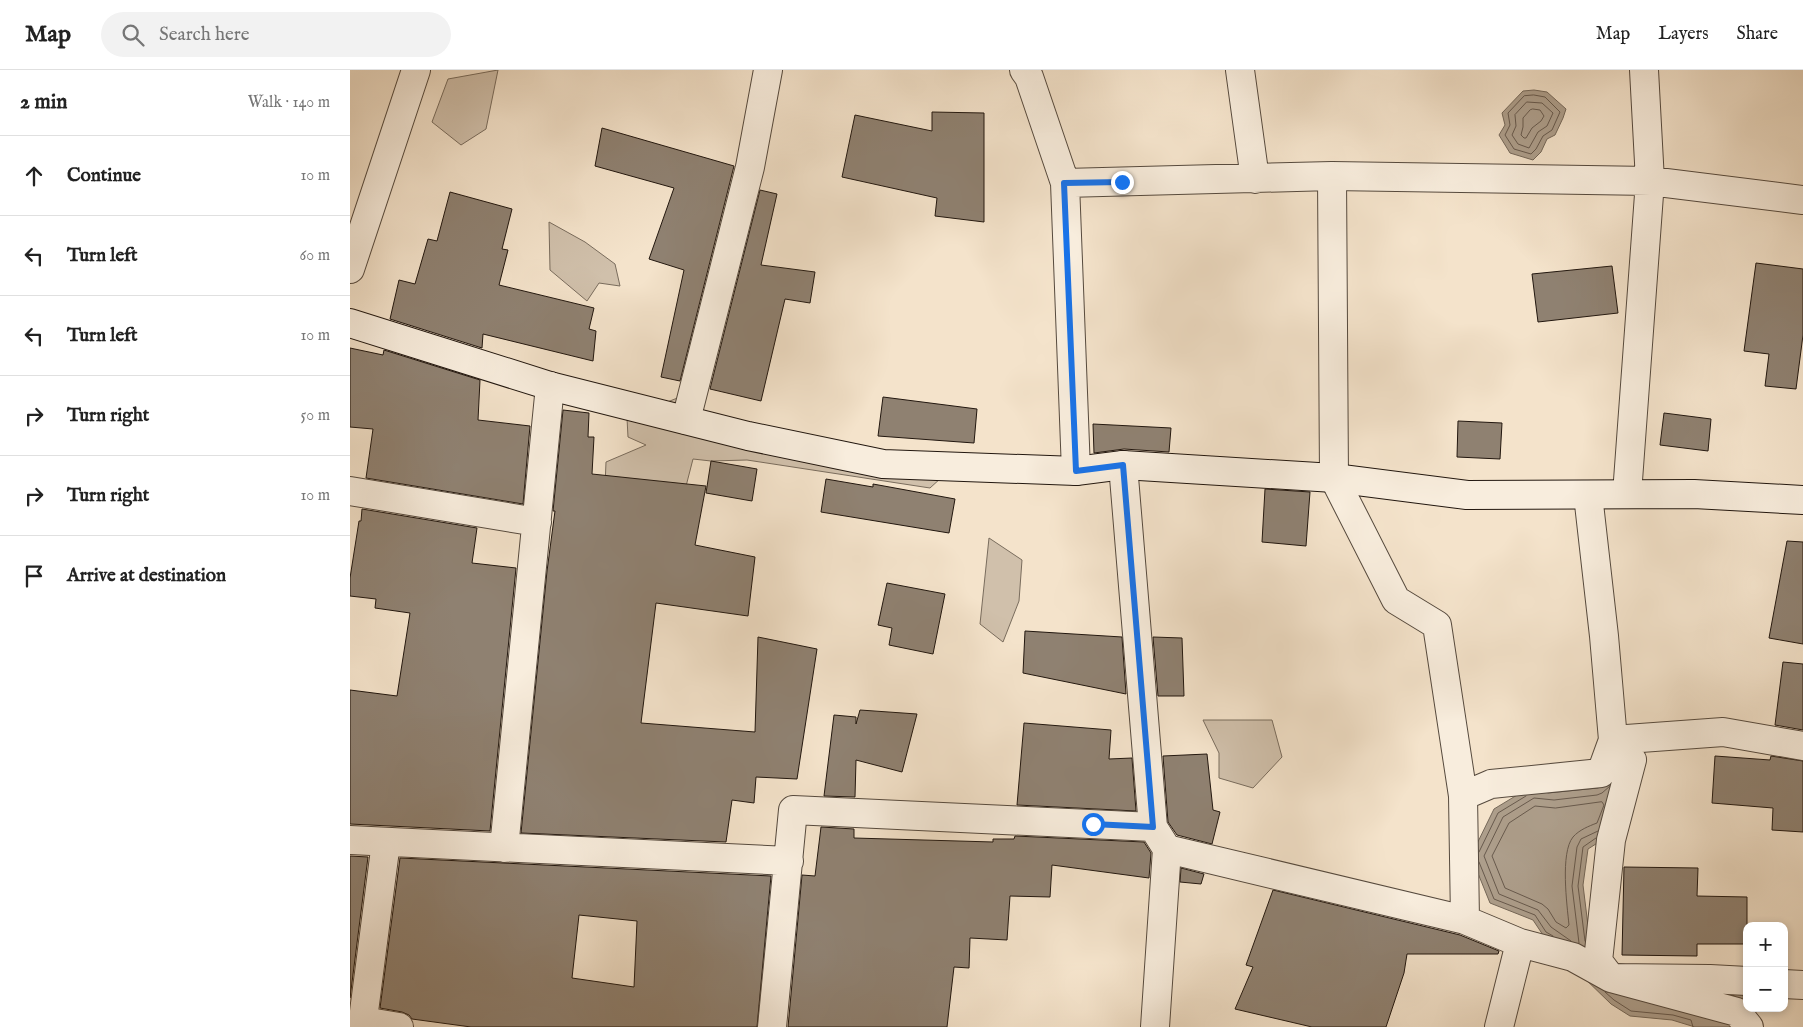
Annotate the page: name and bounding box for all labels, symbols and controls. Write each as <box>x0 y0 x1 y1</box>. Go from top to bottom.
search box <box>101 12 451 57</box>
text: Map <box>25 19 71 50</box>
icon: search <box>119 21 147 49</box>
text: Search here <box>159 23 250 47</box>
text: Map <box>1596 23 1630 46</box>
text: Layers <box>1658 23 1709 46</box>
text: Share <box>1737 23 1778 46</box>
text: 2 min <box>20 89 67 116</box>
text: Walk · 140 m <box>248 93 330 113</box>
icon: ahead <box>20 162 48 190</box>
text: Continue <box>67 164 141 188</box>
text: 10 m <box>300 166 330 186</box>
route end <box>1111 171 1134 194</box>
icon: left <box>20 242 48 270</box>
text: Turn left <box>67 244 138 268</box>
text: 60 m <box>300 246 330 266</box>
icon: left <box>20 322 48 350</box>
text: Turn left <box>67 324 138 348</box>
text: 10 m <box>300 326 330 346</box>
icon: right <box>20 402 48 430</box>
text: Turn right <box>67 404 149 428</box>
text: 50 m <box>301 406 330 426</box>
icon: right <box>20 482 48 510</box>
text: Turn right <box>67 484 149 508</box>
text: 10 m <box>300 486 330 506</box>
icon: arrive <box>20 562 48 590</box>
text: Arrive at destination <box>67 564 226 588</box>
route start <box>1082 813 1105 836</box>
map controls <box>1743 922 1788 1012</box>
button: + <box>1743 922 1788 967</box>
button: − <box>1743 967 1788 1012</box>

